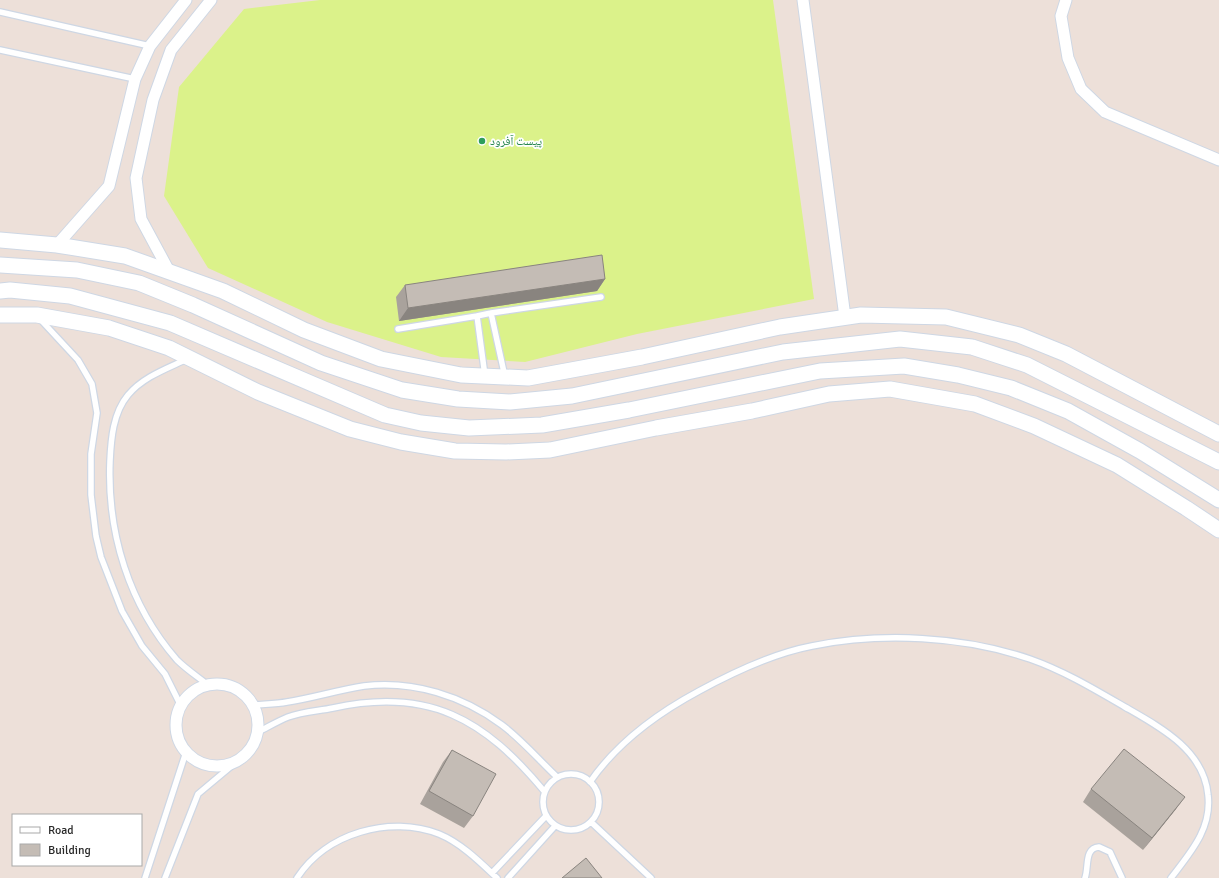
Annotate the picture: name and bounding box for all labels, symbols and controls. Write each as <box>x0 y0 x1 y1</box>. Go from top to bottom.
place label: پیست آفرود <box>490 134 543 149</box>
marker: پیست آفرود <box>477 136 487 146</box>
legend <box>12 814 142 866</box>
text: Road <box>48 823 74 838</box>
text: Building <box>48 843 91 858</box>

